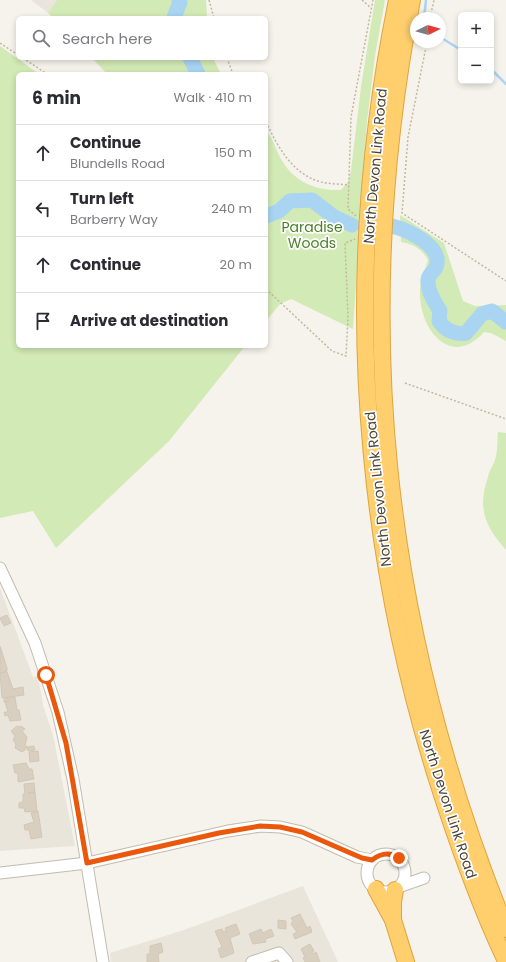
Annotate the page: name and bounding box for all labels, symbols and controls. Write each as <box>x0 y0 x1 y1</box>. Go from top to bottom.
north arrow <box>410 12 446 48</box>
map controls <box>458 12 494 84</box>
button: + <box>458 12 494 48</box>
search box <box>16 16 268 60</box>
icon: search <box>30 27 52 49</box>
text: Search here <box>62 28 152 49</box>
button: − <box>458 48 494 84</box>
text: 6 min <box>32 86 81 110</box>
text: Walk · 410 m <box>174 88 252 107</box>
street label: North Devon Link Road <box>358 88 392 244</box>
text: Continue <box>70 132 141 153</box>
icon: ahead <box>32 142 54 164</box>
text: 150 m <box>215 143 252 162</box>
text: Blundells Road <box>70 154 165 173</box>
text: Turn left <box>70 188 134 209</box>
icon: left <box>32 198 54 220</box>
text: 240 m <box>211 199 252 218</box>
text: Barberry Way <box>70 210 158 229</box>
park label: Paradise Woods <box>281 217 343 253</box>
icon: ahead <box>32 254 54 276</box>
text: Continue <box>70 254 141 275</box>
text: 20 m <box>219 255 252 274</box>
icon: arrive <box>32 310 54 332</box>
text: Arrive at destination <box>70 310 228 331</box>
street label: North Devon Link Road <box>360 411 396 567</box>
route start <box>37 666 55 684</box>
street label: North Devon Link Road <box>414 727 482 881</box>
route end <box>390 849 408 867</box>

